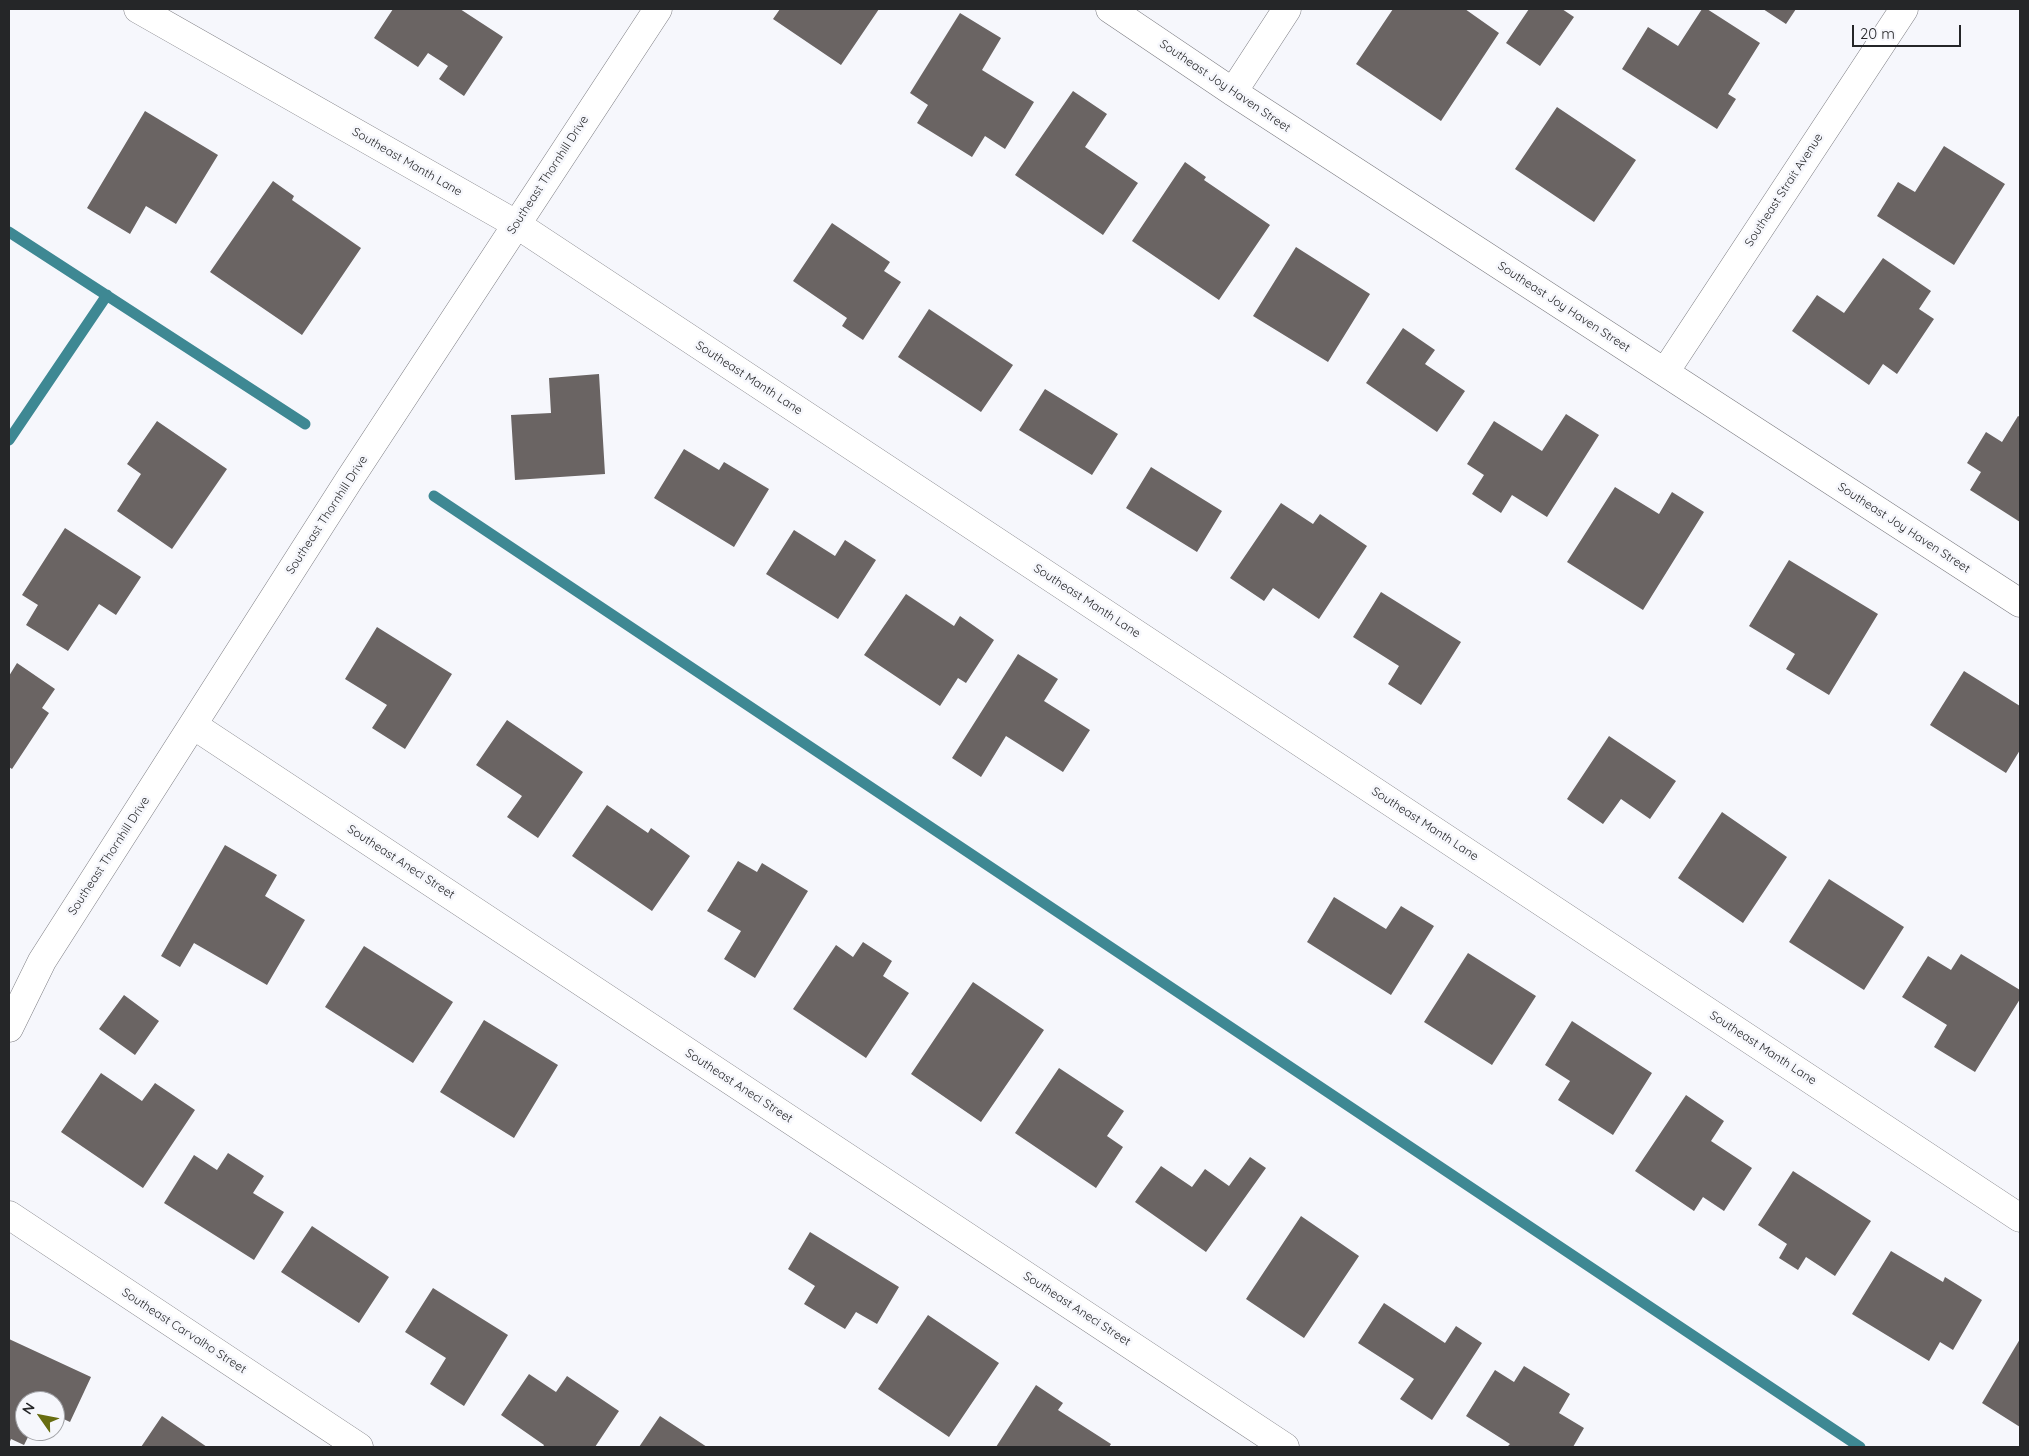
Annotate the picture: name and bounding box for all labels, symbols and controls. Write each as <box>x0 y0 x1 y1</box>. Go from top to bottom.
scale bar <box>1854 15 1963 47</box>
text: 20 m <box>1860 24 1895 43</box>
street label: Southeast Joy Haven Street <box>1157 37 1293 135</box>
street label: Southeast Thornhill Drive <box>504 113 592 237</box>
street label: Southeast Manth Lane <box>350 125 464 199</box>
street label: Southeast Strait Avenue <box>1742 131 1826 249</box>
street label: Southeast Joy Haven Street <box>1495 259 1633 355</box>
street label: Southeast Manth Lane <box>693 338 805 418</box>
street label: Southeast Thornhill Drive <box>283 453 371 577</box>
street label: Southeast Joy Haven Street <box>1835 480 1973 576</box>
street label: Southeast Manth Lane <box>1031 561 1143 641</box>
street label: Southeast Manth Lane <box>1369 784 1481 864</box>
street label: Southeast Thornhill Drive <box>65 794 153 918</box>
street label: Southeast Aneci Street <box>345 822 457 902</box>
street label: Southeast Manth Lane <box>1707 1008 1819 1088</box>
street label: Southeast Aneci Street <box>683 1046 795 1126</box>
street label: Southeast Aneci Street <box>1021 1269 1133 1349</box>
street label: Southeast Carvalho Street <box>119 1285 249 1377</box>
north arrow <box>15 1391 65 1441</box>
text: N <box>18 1399 39 1418</box>

